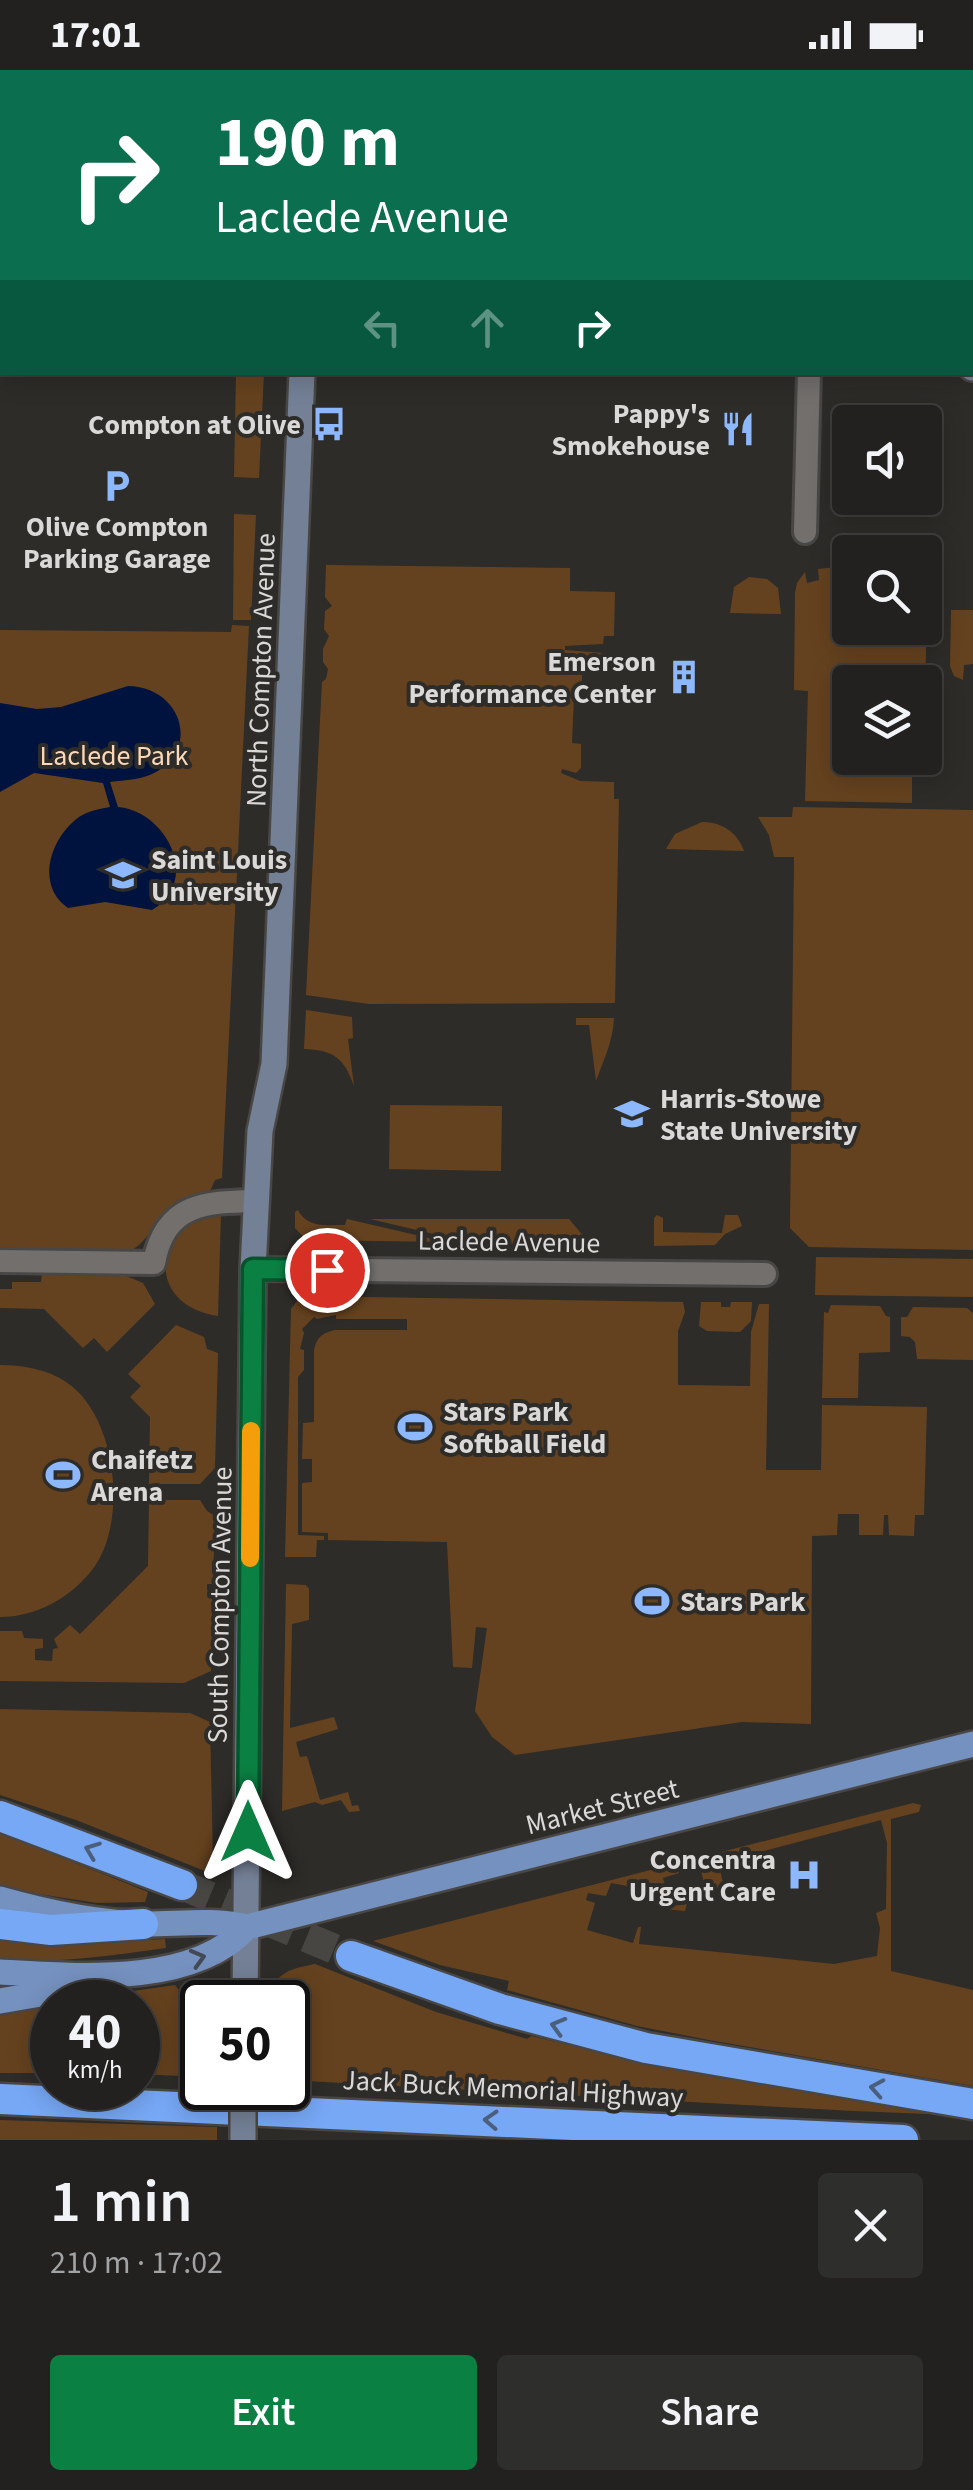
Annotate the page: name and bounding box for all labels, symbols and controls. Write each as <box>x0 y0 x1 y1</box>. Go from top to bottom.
text: 17:01 <box>50 8 142 62</box>
text: 190 m <box>215 93 400 193</box>
icon: right <box>50 110 180 240</box>
text: Laclede Avenue <box>215 186 509 250</box>
icon: left <box>355 300 410 355</box>
icon: ahead <box>460 300 515 355</box>
icon: right <box>565 300 620 355</box>
place label: Pappy's Smokehouse <box>551 394 710 466</box>
place label: Compton at Olive <box>88 405 301 445</box>
bus stop icon: Compton at Olive <box>310 405 348 443</box>
map controls <box>832 405 942 775</box>
button: sound <box>832 405 942 515</box>
restaurant icon: Pappy's Smokehouse <box>719 410 757 448</box>
parking icon: Olive Compton Parking Garage <box>98 467 136 505</box>
place label: Olive Compton Parking Garage <box>23 507 211 579</box>
street label: North Compton Avenue <box>236 532 286 808</box>
button: search <box>832 535 942 645</box>
place label: Emerson Performance Center <box>408 642 657 714</box>
building icon: Emerson Performance Center <box>665 658 703 696</box>
button: layers <box>832 665 942 775</box>
park label: Laclede Park <box>40 736 189 776</box>
place label: Saint Louis University <box>151 840 287 912</box>
school or university icon: Saint Louis University <box>104 856 142 894</box>
place label: Harris-Stowe State University <box>660 1079 858 1151</box>
school or university icon: Harris-Stowe State University <box>613 1095 651 1133</box>
street label: Laclede Avenue <box>417 1220 601 1264</box>
pin <box>285 1228 370 1313</box>
icon: arrive <box>300 1243 355 1298</box>
place label: Stars Park Softball Field <box>443 1392 606 1464</box>
sports icon: Stars Park Softball Field <box>396 1408 434 1446</box>
place label: Chaifetz Arena <box>90 1440 193 1512</box>
sports icon: Chaifetz Arena <box>44 1456 82 1494</box>
street label: South Compton Avenue <box>198 1466 242 1744</box>
sports icon: Stars Park <box>633 1582 671 1620</box>
place label: Stars Park <box>680 1582 806 1622</box>
street label: Market Street <box>522 1769 683 1845</box>
position arrow <box>196 1780 300 1884</box>
place label: Concentra Urgent Care <box>629 1840 776 1912</box>
one-way arrow <box>84 1841 101 1861</box>
hospital icon: Concentra Urgent Care <box>785 1856 823 1894</box>
one-way arrow <box>189 1949 206 1970</box>
speed limit sign: 50 <box>180 1980 310 2110</box>
text: 40 <box>69 1997 121 2068</box>
one-way arrow <box>550 2017 567 2038</box>
text: km/h <box>67 2052 123 2088</box>
street label: Jack Buck Memorial Highway <box>341 2060 684 2118</box>
one-way arrow <box>868 2079 885 2100</box>
one-way arrow <box>482 2110 498 2131</box>
text: 1 min <box>50 2160 193 2245</box>
button: close <box>818 2173 923 2278</box>
text: 210 m · 17:02 <box>50 2240 223 2286</box>
button: Exit <box>50 2355 477 2470</box>
button: Share <box>497 2355 923 2470</box>

